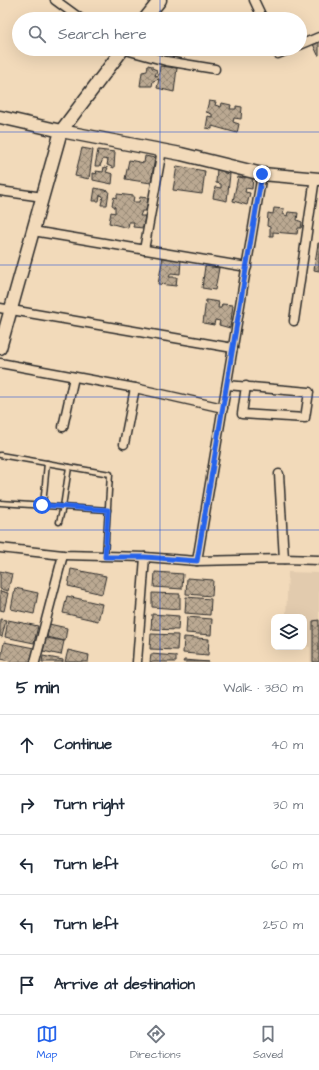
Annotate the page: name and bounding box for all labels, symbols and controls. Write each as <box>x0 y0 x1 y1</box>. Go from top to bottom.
search box <box>12 12 307 56</box>
icon: search <box>26 23 48 45</box>
text: Search here <box>58 24 147 45</box>
route end <box>253 165 271 183</box>
route start <box>33 496 51 514</box>
map controls <box>271 614 307 650</box>
button: layers <box>271 614 307 650</box>
text: 5 min <box>16 676 59 700</box>
text: Walk · 380 m <box>223 679 303 697</box>
icon: ahead <box>16 734 38 756</box>
text: Continue <box>54 734 112 755</box>
text: 40 m <box>271 736 303 754</box>
icon: right <box>16 794 38 816</box>
text: Turn right <box>54 794 125 815</box>
text: 30 m <box>273 796 303 814</box>
icon: left <box>16 854 38 876</box>
text: Turn left <box>54 854 118 875</box>
text: 60 m <box>271 856 303 874</box>
icon: left <box>16 914 38 936</box>
text: Turn left <box>54 914 118 935</box>
text: 250 m <box>263 916 303 934</box>
icon: arrive <box>16 974 38 996</box>
text: Arrive at destination <box>54 974 195 995</box>
tab: Map <box>36 1023 58 1062</box>
tab: Directions <box>130 1023 181 1062</box>
tab: Saved <box>253 1023 283 1062</box>

